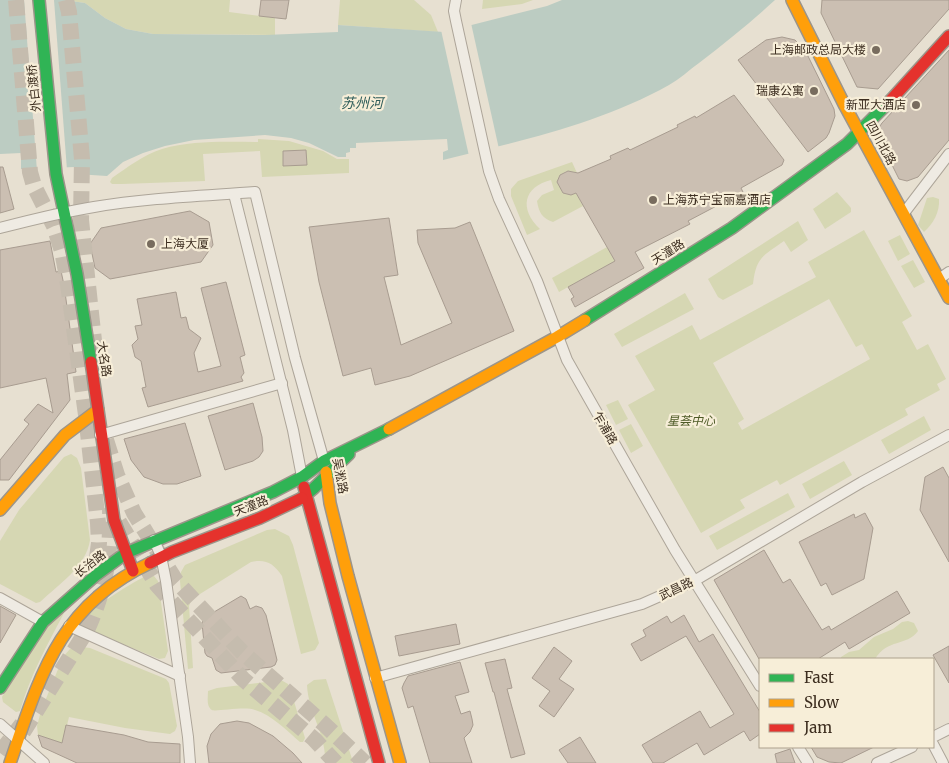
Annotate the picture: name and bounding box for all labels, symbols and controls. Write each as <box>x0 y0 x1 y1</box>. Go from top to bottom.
place label: 上海邮政总局大楼 <box>770 42 866 57</box>
marker: 上海邮政总局大楼 <box>870 44 882 56</box>
street label: 外白渡桥 <box>24 63 43 113</box>
place label: 瑞康公寓 <box>756 83 804 98</box>
marker: 瑞康公寓 <box>808 85 820 97</box>
water label: 苏州河 <box>341 94 386 112</box>
place label: 新亚大酒店 <box>846 97 906 112</box>
marker: 新亚大酒店 <box>910 99 922 111</box>
street label: 四川北路 <box>863 118 900 167</box>
place label: 上海苏宁宝丽嘉酒店 <box>663 192 771 207</box>
marker: 上海苏宁宝丽嘉酒店 <box>647 194 659 206</box>
place label: 上海大厦 <box>161 236 209 251</box>
street label: 天潼路 <box>648 236 687 267</box>
marker: 上海大厦 <box>145 238 157 250</box>
street label: 大名路 <box>94 340 115 378</box>
street label: 乍浦路 <box>590 408 621 447</box>
park label: 星荟中心 <box>667 413 716 428</box>
street label: 吴淞路 <box>330 457 351 495</box>
street label: 天潼路 <box>231 492 270 519</box>
street label: 长治路 <box>71 547 108 581</box>
street label: 武昌路 <box>656 574 695 603</box>
legend <box>759 658 934 748</box>
text: Fast <box>804 668 834 687</box>
text: Slow <box>804 693 839 712</box>
text: Jam <box>803 718 832 737</box>

